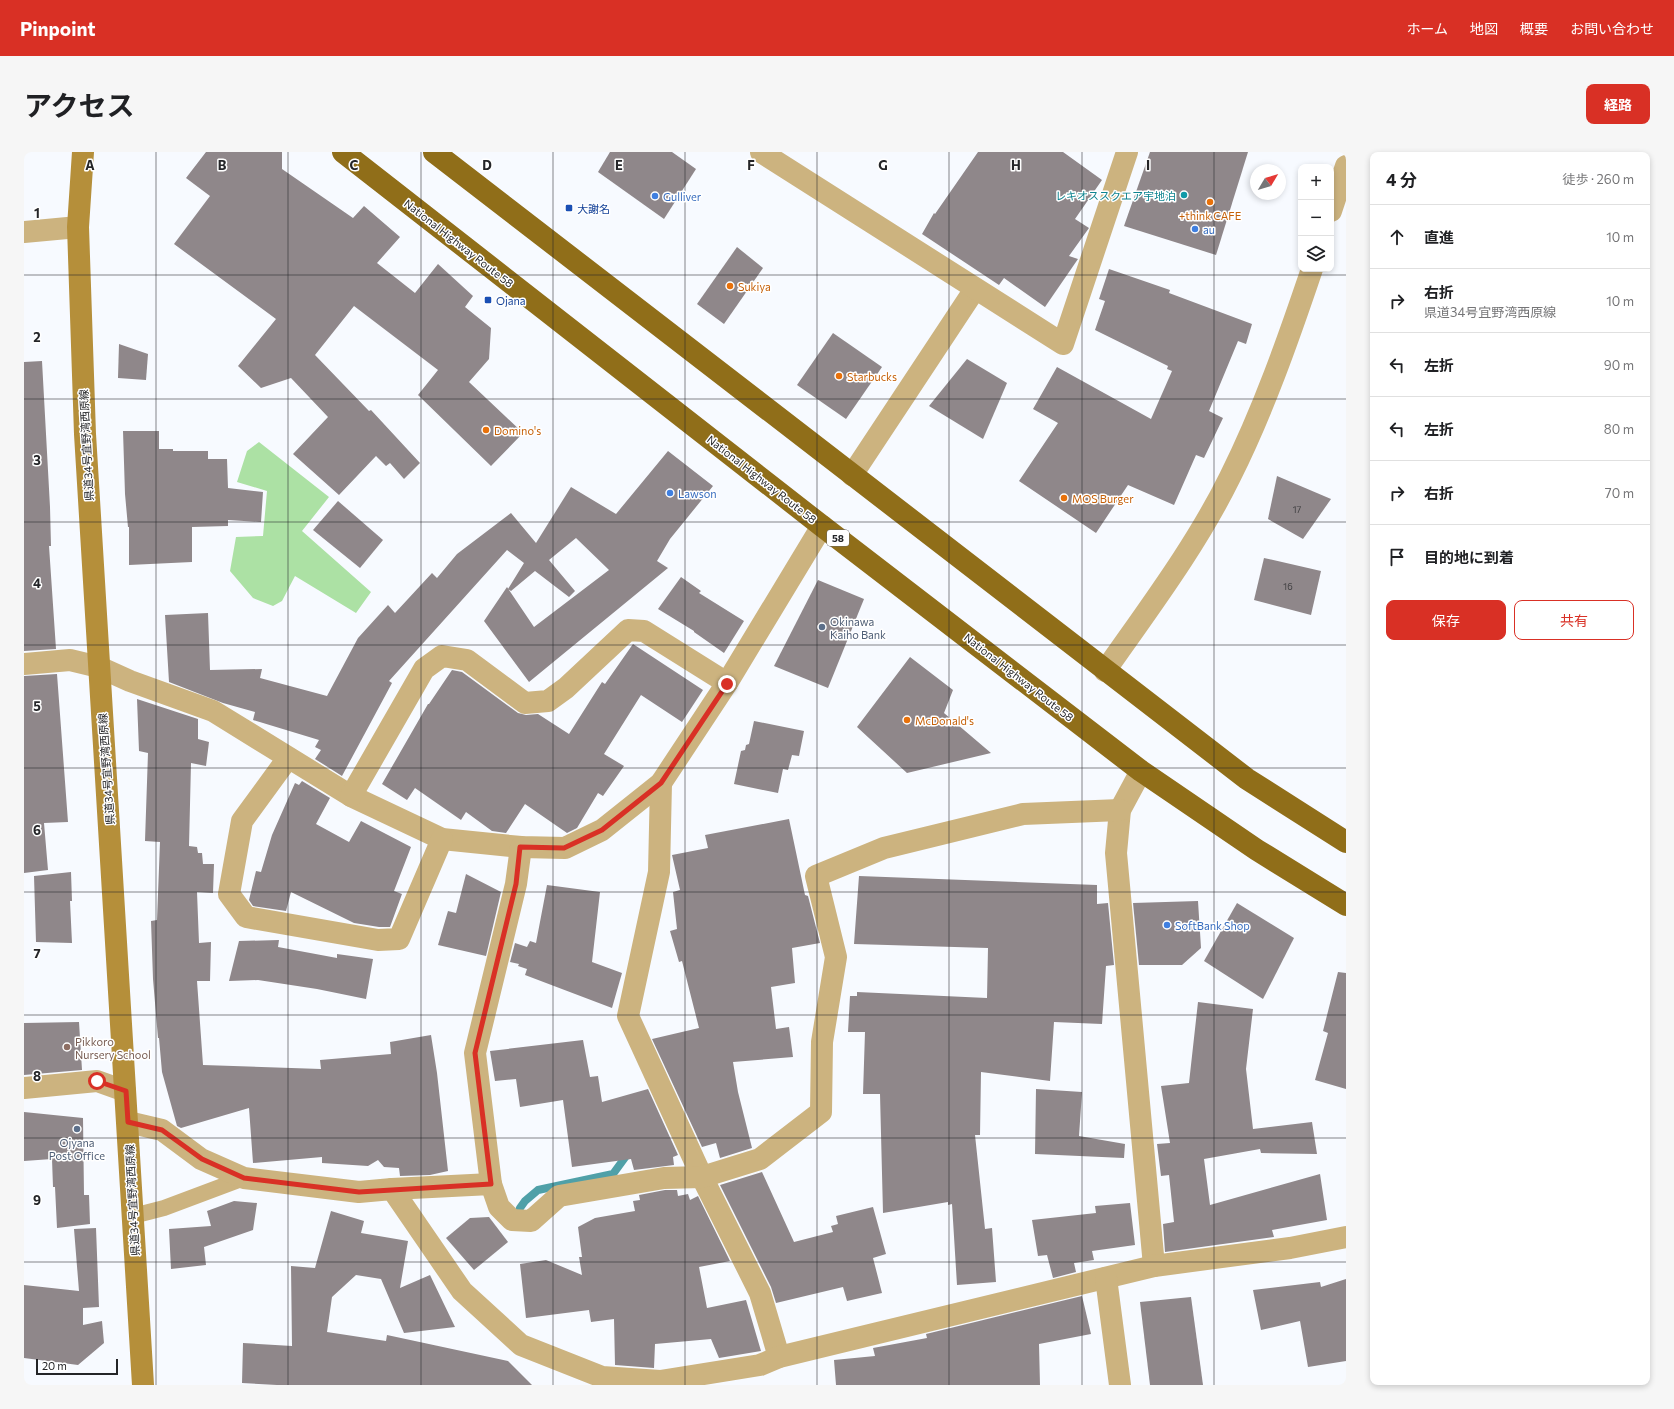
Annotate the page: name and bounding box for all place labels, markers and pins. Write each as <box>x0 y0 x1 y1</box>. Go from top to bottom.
place label: レキオススクエア宇地泊 <box>1055 189 1176 202</box>
place label: Gulliver <box>663 190 702 203</box>
marker: レキオススクエア宇地泊 <box>1179 190 1189 200</box>
marker: Gulliver <box>650 191 660 201</box>
marker: +think CAFE <box>1205 197 1215 207</box>
place label: 大謝名 <box>577 202 610 215</box>
marker: 大謝名 <box>564 203 574 213</box>
place label: +think CAFE <box>1179 209 1241 222</box>
place label: au <box>1203 223 1215 236</box>
marker: au <box>1190 224 1200 234</box>
place label: Sukiya <box>738 280 771 293</box>
marker: Sukiya <box>725 281 735 291</box>
place label: Ojana <box>496 294 526 307</box>
marker: Ojana <box>483 295 493 305</box>
place label: Starbucks <box>847 370 897 383</box>
marker: Starbucks <box>834 371 844 381</box>
place label: Domino's <box>494 424 541 437</box>
marker: Domino's <box>481 425 491 435</box>
place label: Lawson <box>678 487 717 500</box>
marker: Lawson <box>665 488 675 498</box>
place label: MOS Burger <box>1072 492 1134 505</box>
marker: MOS Burger <box>1059 493 1069 503</box>
place label: Okinawa Kaiho Bank <box>830 615 886 641</box>
marker: Okinawa Kaiho Bank <box>817 622 827 632</box>
place label: McDonald's <box>915 714 974 727</box>
marker: McDonald's <box>902 715 912 725</box>
place label: SoftBank Shop <box>1175 919 1250 932</box>
marker: SoftBank Shop <box>1162 920 1172 930</box>
place label: Pikkoro Nursery School <box>75 1035 151 1061</box>
marker: Pikkoro Nursery School <box>62 1042 72 1052</box>
marker: Ojyana Post Office <box>72 1124 82 1134</box>
place label: Ojyana Post Office <box>49 1136 105 1162</box>

